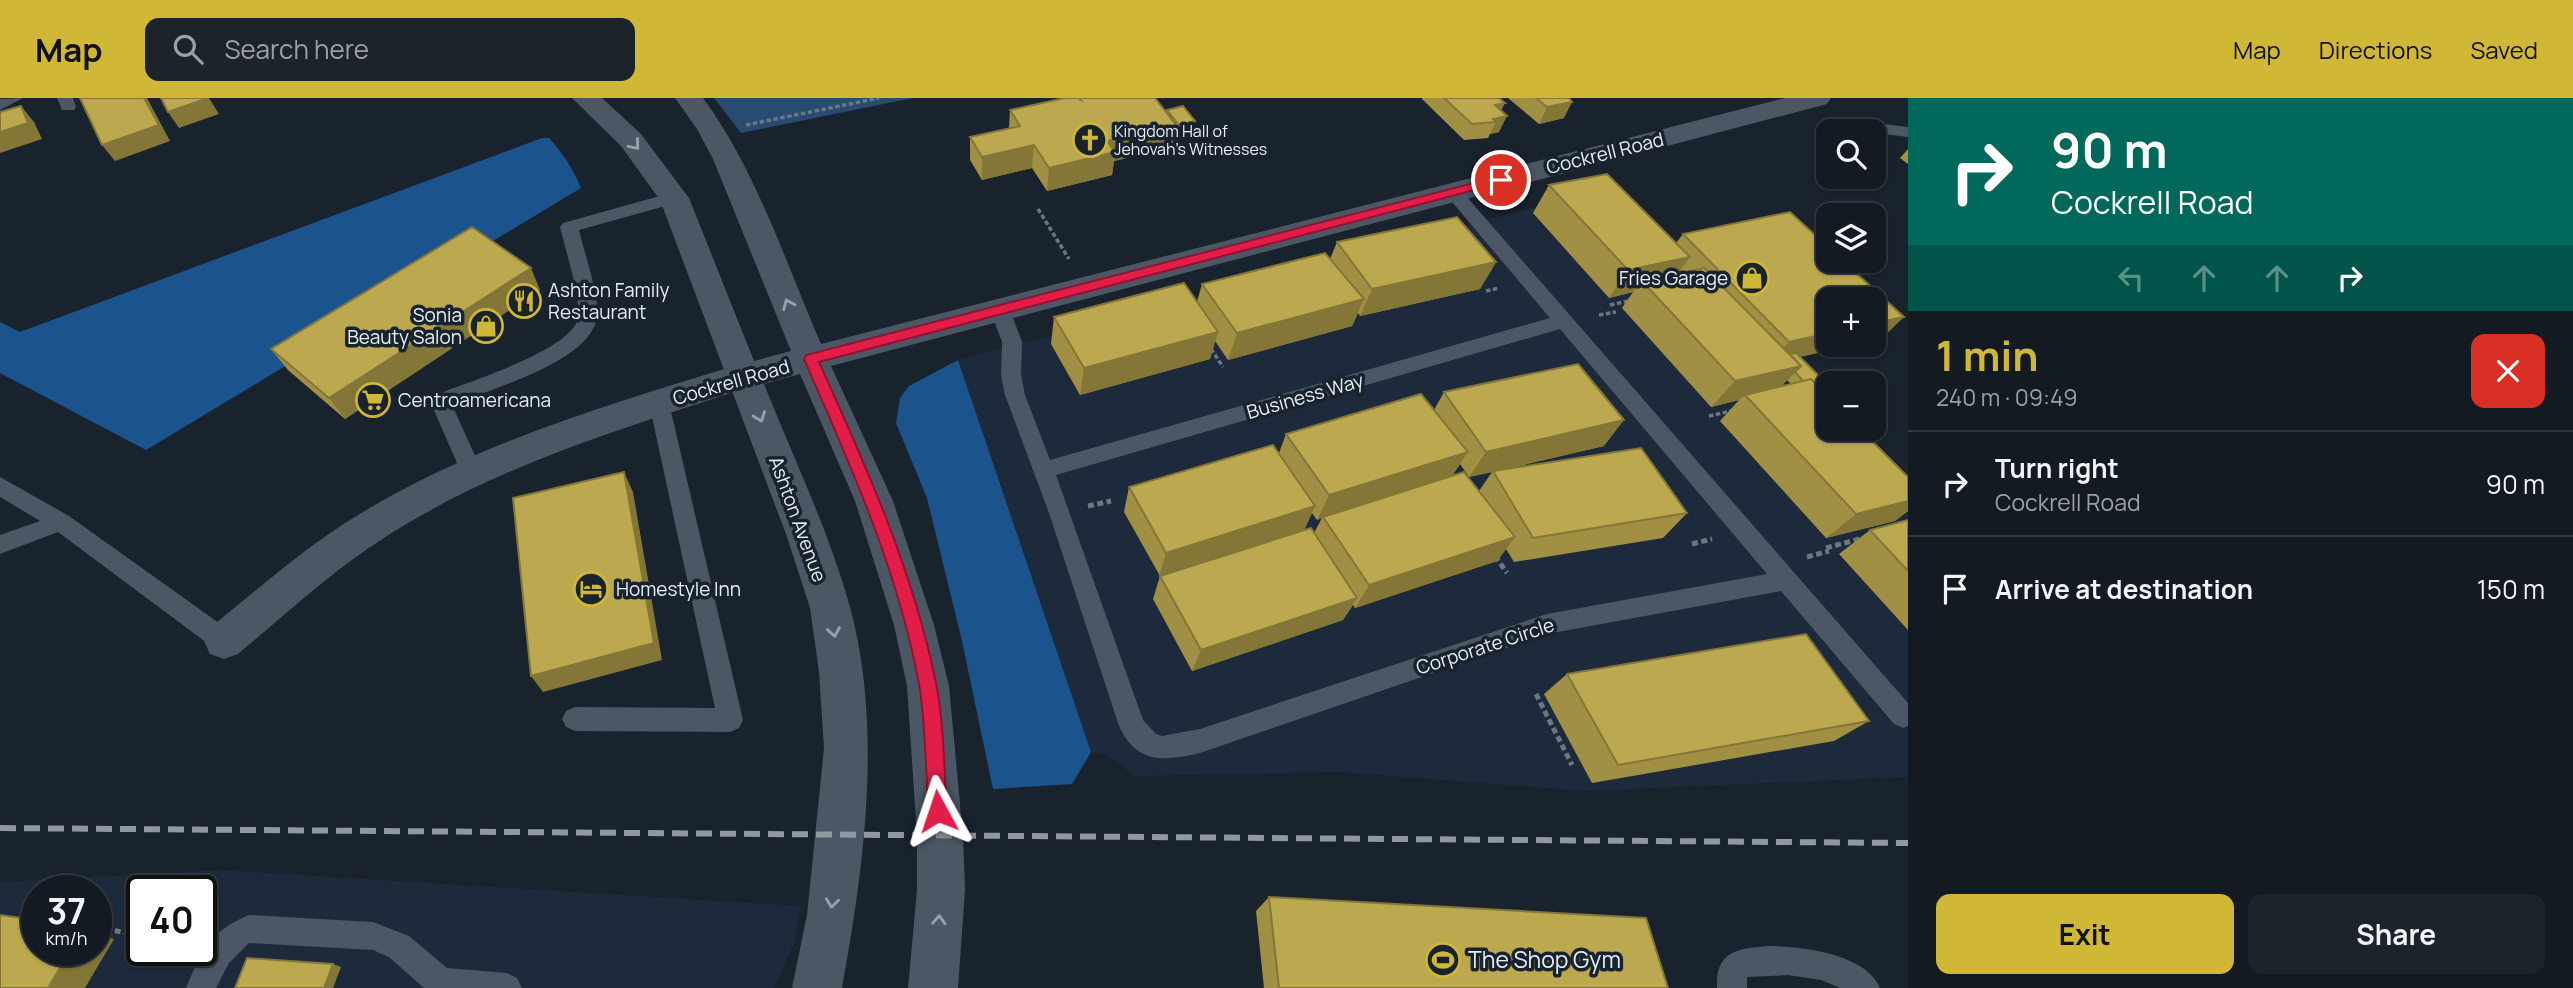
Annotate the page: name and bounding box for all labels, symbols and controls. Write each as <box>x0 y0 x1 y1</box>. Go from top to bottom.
search box <box>145 18 635 81</box>
text: Map <box>35 27 103 72</box>
icon: search <box>169 30 207 68</box>
text: Search here <box>225 31 369 67</box>
text: Map <box>2233 33 2281 66</box>
text: Directions <box>2319 33 2432 66</box>
text: Saved <box>2470 33 2538 66</box>
text: 90 m <box>2051 116 2168 183</box>
map controls <box>1816 119 1886 441</box>
button: search <box>1816 119 1886 189</box>
place label: Kingdom Hall of Jehovah's Witnesses <box>1114 120 1267 160</box>
church icon: Kingdom Hall of Jehovah's Witnesses <box>1071 121 1109 159</box>
street label: Cockrell Road <box>1544 126 1666 180</box>
icon: right <box>1936 126 2027 217</box>
one-way arrow <box>627 137 639 150</box>
pin <box>1471 150 1531 210</box>
icon: arrive <box>1482 161 1520 199</box>
text: Cockrell Road <box>2051 180 2254 224</box>
button: layers <box>1816 203 1886 273</box>
shop icon: Fries Garage <box>1733 259 1771 297</box>
icon: left <box>2112 259 2150 297</box>
icon: ahead <box>2185 259 2223 297</box>
icon: ahead <box>2258 259 2296 297</box>
icon: right <box>2331 259 2369 297</box>
place label: Fries Garage <box>1619 265 1728 291</box>
place label: Ashton Family Restaurant <box>548 277 670 325</box>
restaurant icon: Ashton Family Restaurant <box>505 282 543 320</box>
button: + <box>1816 287 1886 357</box>
one-way arrow <box>782 299 796 311</box>
place label: Sonia Beauty Salon <box>347 302 462 350</box>
shop icon: Sonia Beauty Salon <box>467 307 505 345</box>
text: 1 min <box>1936 326 2039 384</box>
button: close <box>2471 334 2545 408</box>
street label: Cockrell Road <box>670 353 792 411</box>
street label: Business Way <box>1244 367 1366 425</box>
button: − <box>1816 371 1886 441</box>
supermarket icon: Centroamericana <box>354 381 392 419</box>
text: 240 m · 09:49 <box>1936 381 2078 413</box>
place label: Centroamericana <box>398 387 551 413</box>
one-way arrow <box>752 410 766 422</box>
text: Turn right <box>1995 450 2119 486</box>
street label: Ashton Avenue <box>763 453 833 585</box>
icon: right <box>1936 465 1974 503</box>
text: 90 m <box>2486 466 2545 502</box>
text: Cockrell Road <box>1995 486 2141 518</box>
hotel icon: Homestyle Inn <box>572 570 610 608</box>
icon: arrive <box>1936 570 1974 608</box>
text: Arrive at destination <box>1995 571 2253 607</box>
text: 150 m <box>2477 571 2545 607</box>
place label: Homestyle Inn <box>616 576 741 602</box>
street label: Corporate Circle <box>1413 611 1557 681</box>
one-way arrow <box>825 626 840 638</box>
position arrow <box>901 774 975 848</box>
speed limit sign: 40 <box>126 875 217 966</box>
text: 37 <box>47 887 86 935</box>
button: Exit <box>1936 894 2234 974</box>
button: Share <box>2248 894 2545 974</box>
one-way arrow <box>825 897 840 909</box>
one-way arrow <box>932 914 947 925</box>
text: km/h <box>46 926 87 950</box>
sports icon: The Shop Gym <box>1424 941 1462 979</box>
place label: The Shop Gym <box>1468 943 1621 975</box>

